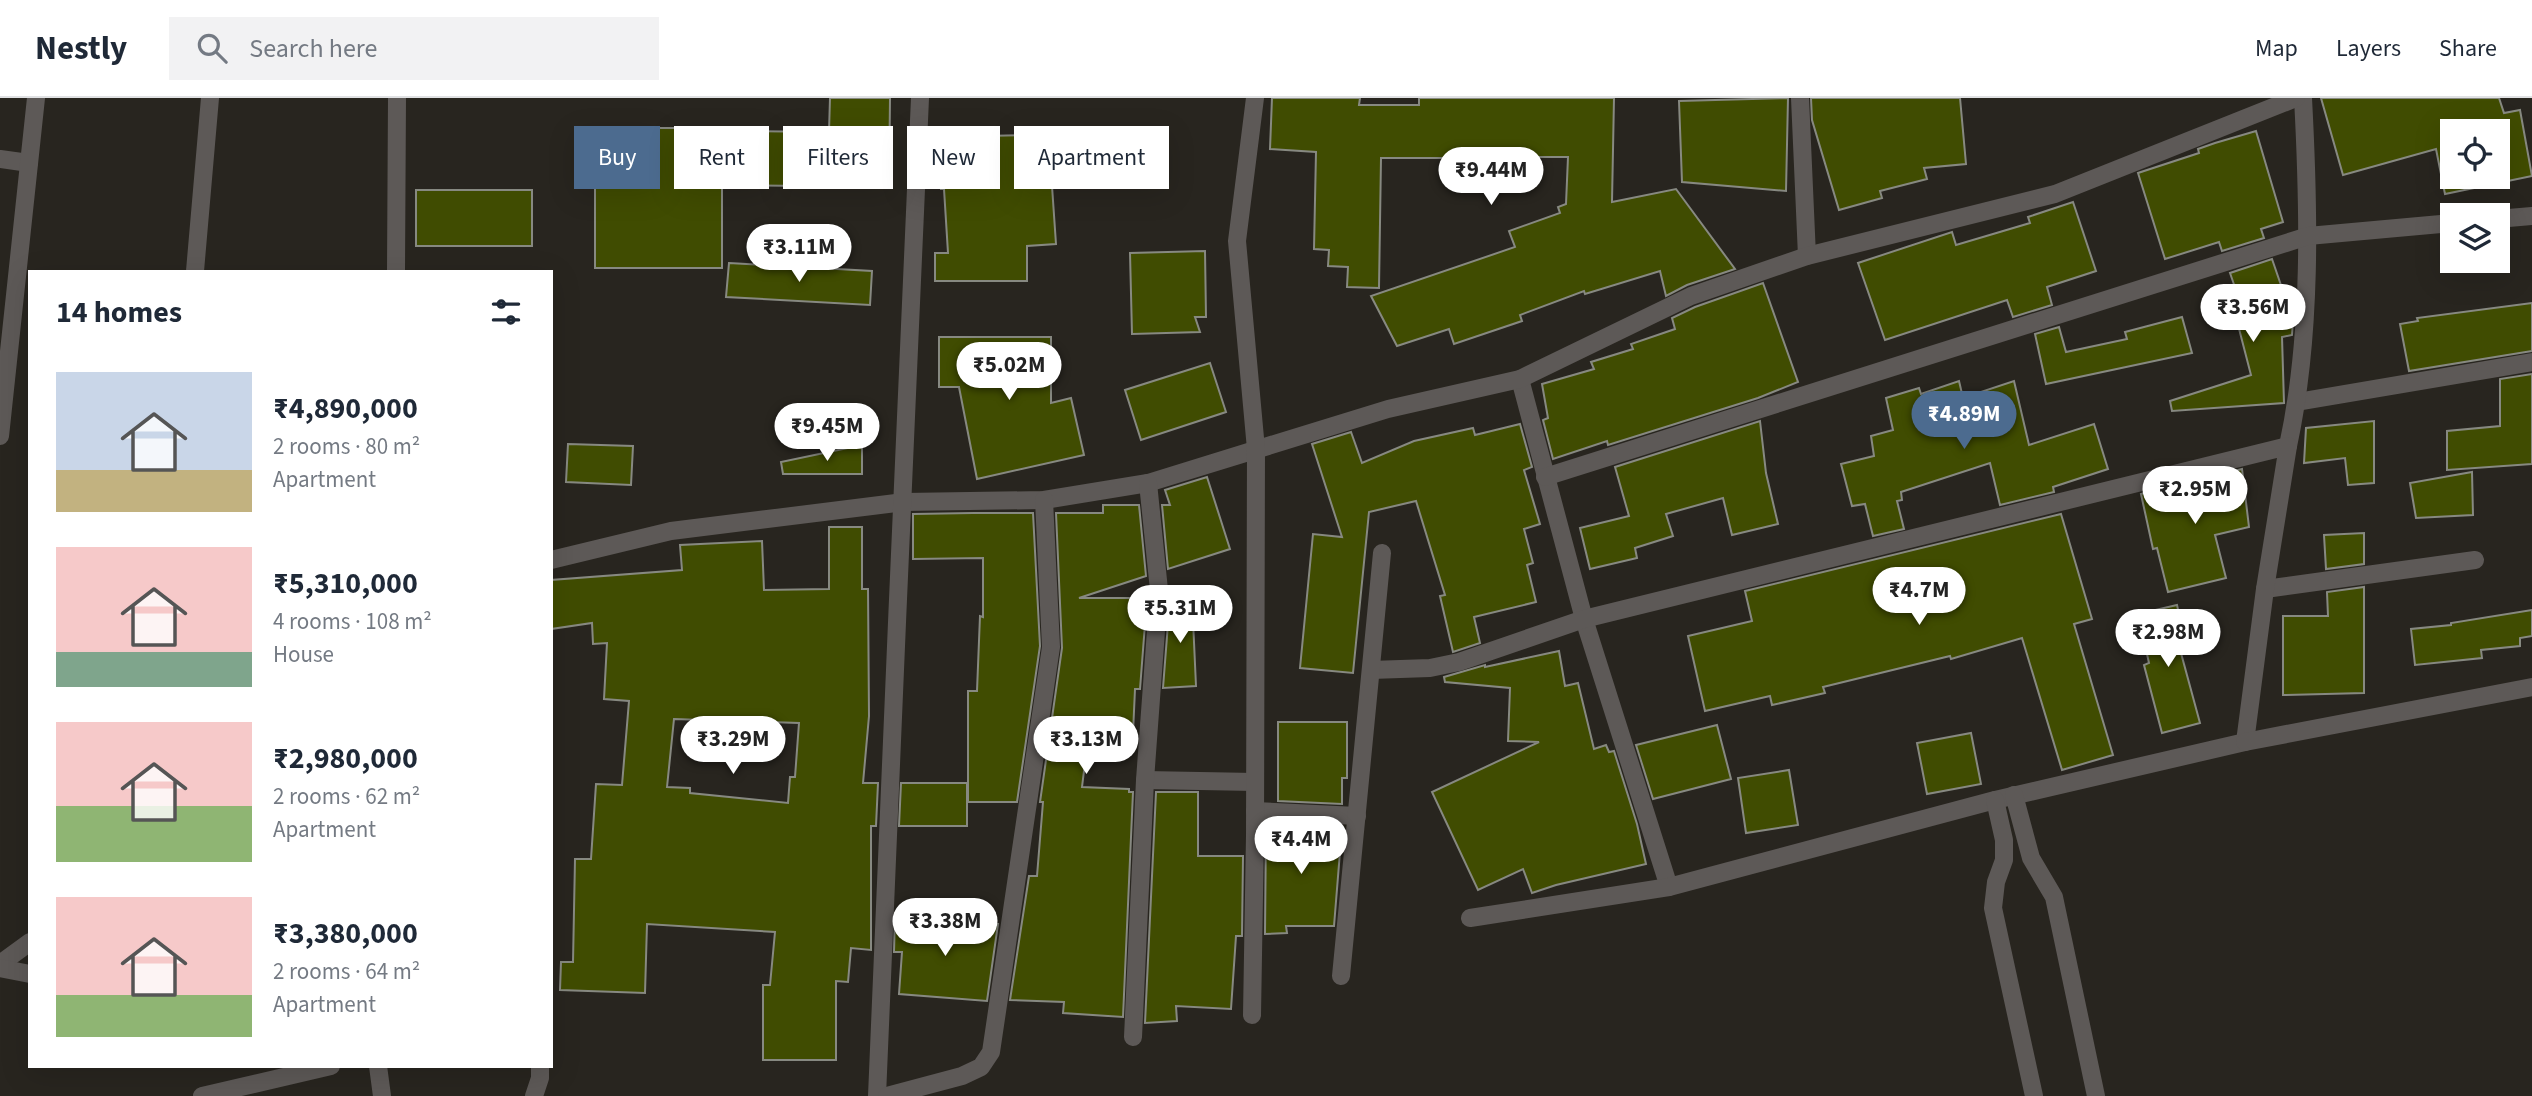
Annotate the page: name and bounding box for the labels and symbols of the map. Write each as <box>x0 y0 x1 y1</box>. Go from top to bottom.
pin: ₹9.44M <box>1434 148 1548 207</box>
pin: ₹3.11M <box>742 225 856 284</box>
pin: ₹3.56M <box>2196 285 2310 344</box>
pin: ₹5.02M <box>952 342 1066 402</box>
pin: ₹4.89M <box>1907 392 2021 451</box>
pin: ₹9.45M <box>770 404 884 463</box>
pin: ₹2.95M <box>2138 466 2252 526</box>
pin: ₹4.7M <box>1870 568 1968 627</box>
pin: ₹5.31M <box>1123 586 1237 645</box>
pin: ₹2.98M <box>2111 610 2225 669</box>
pin: ₹3.29M <box>676 716 790 776</box>
pin: ₹3.13M <box>1029 716 1143 776</box>
pin: ₹4.4M <box>1252 816 1350 876</box>
pin: ₹3.38M <box>888 898 1002 958</box>

